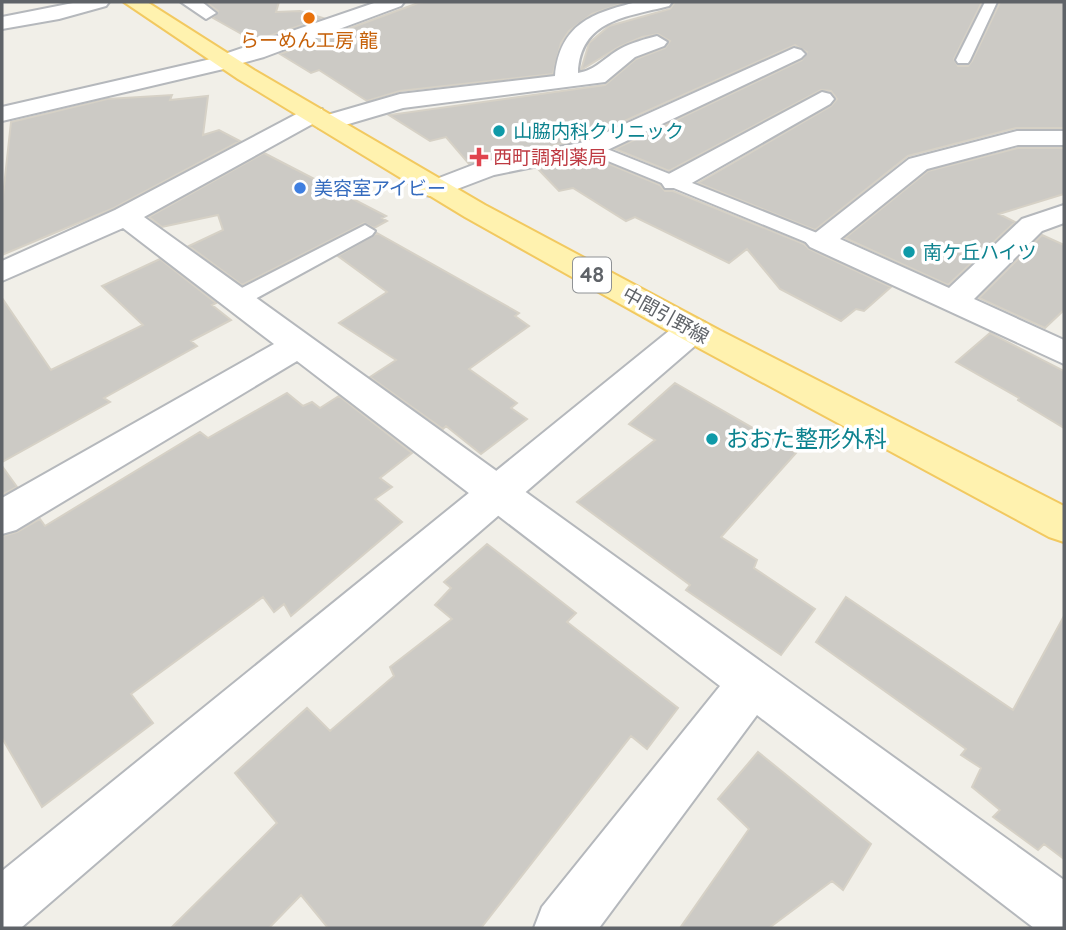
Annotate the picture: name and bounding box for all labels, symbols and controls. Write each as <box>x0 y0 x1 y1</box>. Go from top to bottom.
marker: らーめん工房 龍 <box>301 10 317 26</box>
place label: らーめん工房 龍 <box>240 28 378 52</box>
place label: 山脇内科クリニック <box>513 119 684 143</box>
marker: 山脇内科クリニック <box>491 123 507 139</box>
place label: 西町調剤薬局 <box>493 145 607 169</box>
marker: 西町調剤薬局 <box>471 149 487 165</box>
place label: 美容室アイビー <box>314 176 446 200</box>
marker: 美容室アイビー <box>292 180 308 196</box>
place label: 南ケ丘ハイツ <box>923 240 1037 264</box>
marker: 南ケ丘ハイツ <box>901 244 917 260</box>
road number: 48 <box>573 258 611 292</box>
street label: 中間引野線 <box>619 281 713 349</box>
place label: おおた整形外科 <box>726 424 887 453</box>
marker: おおた整形外科 <box>704 431 720 447</box>

